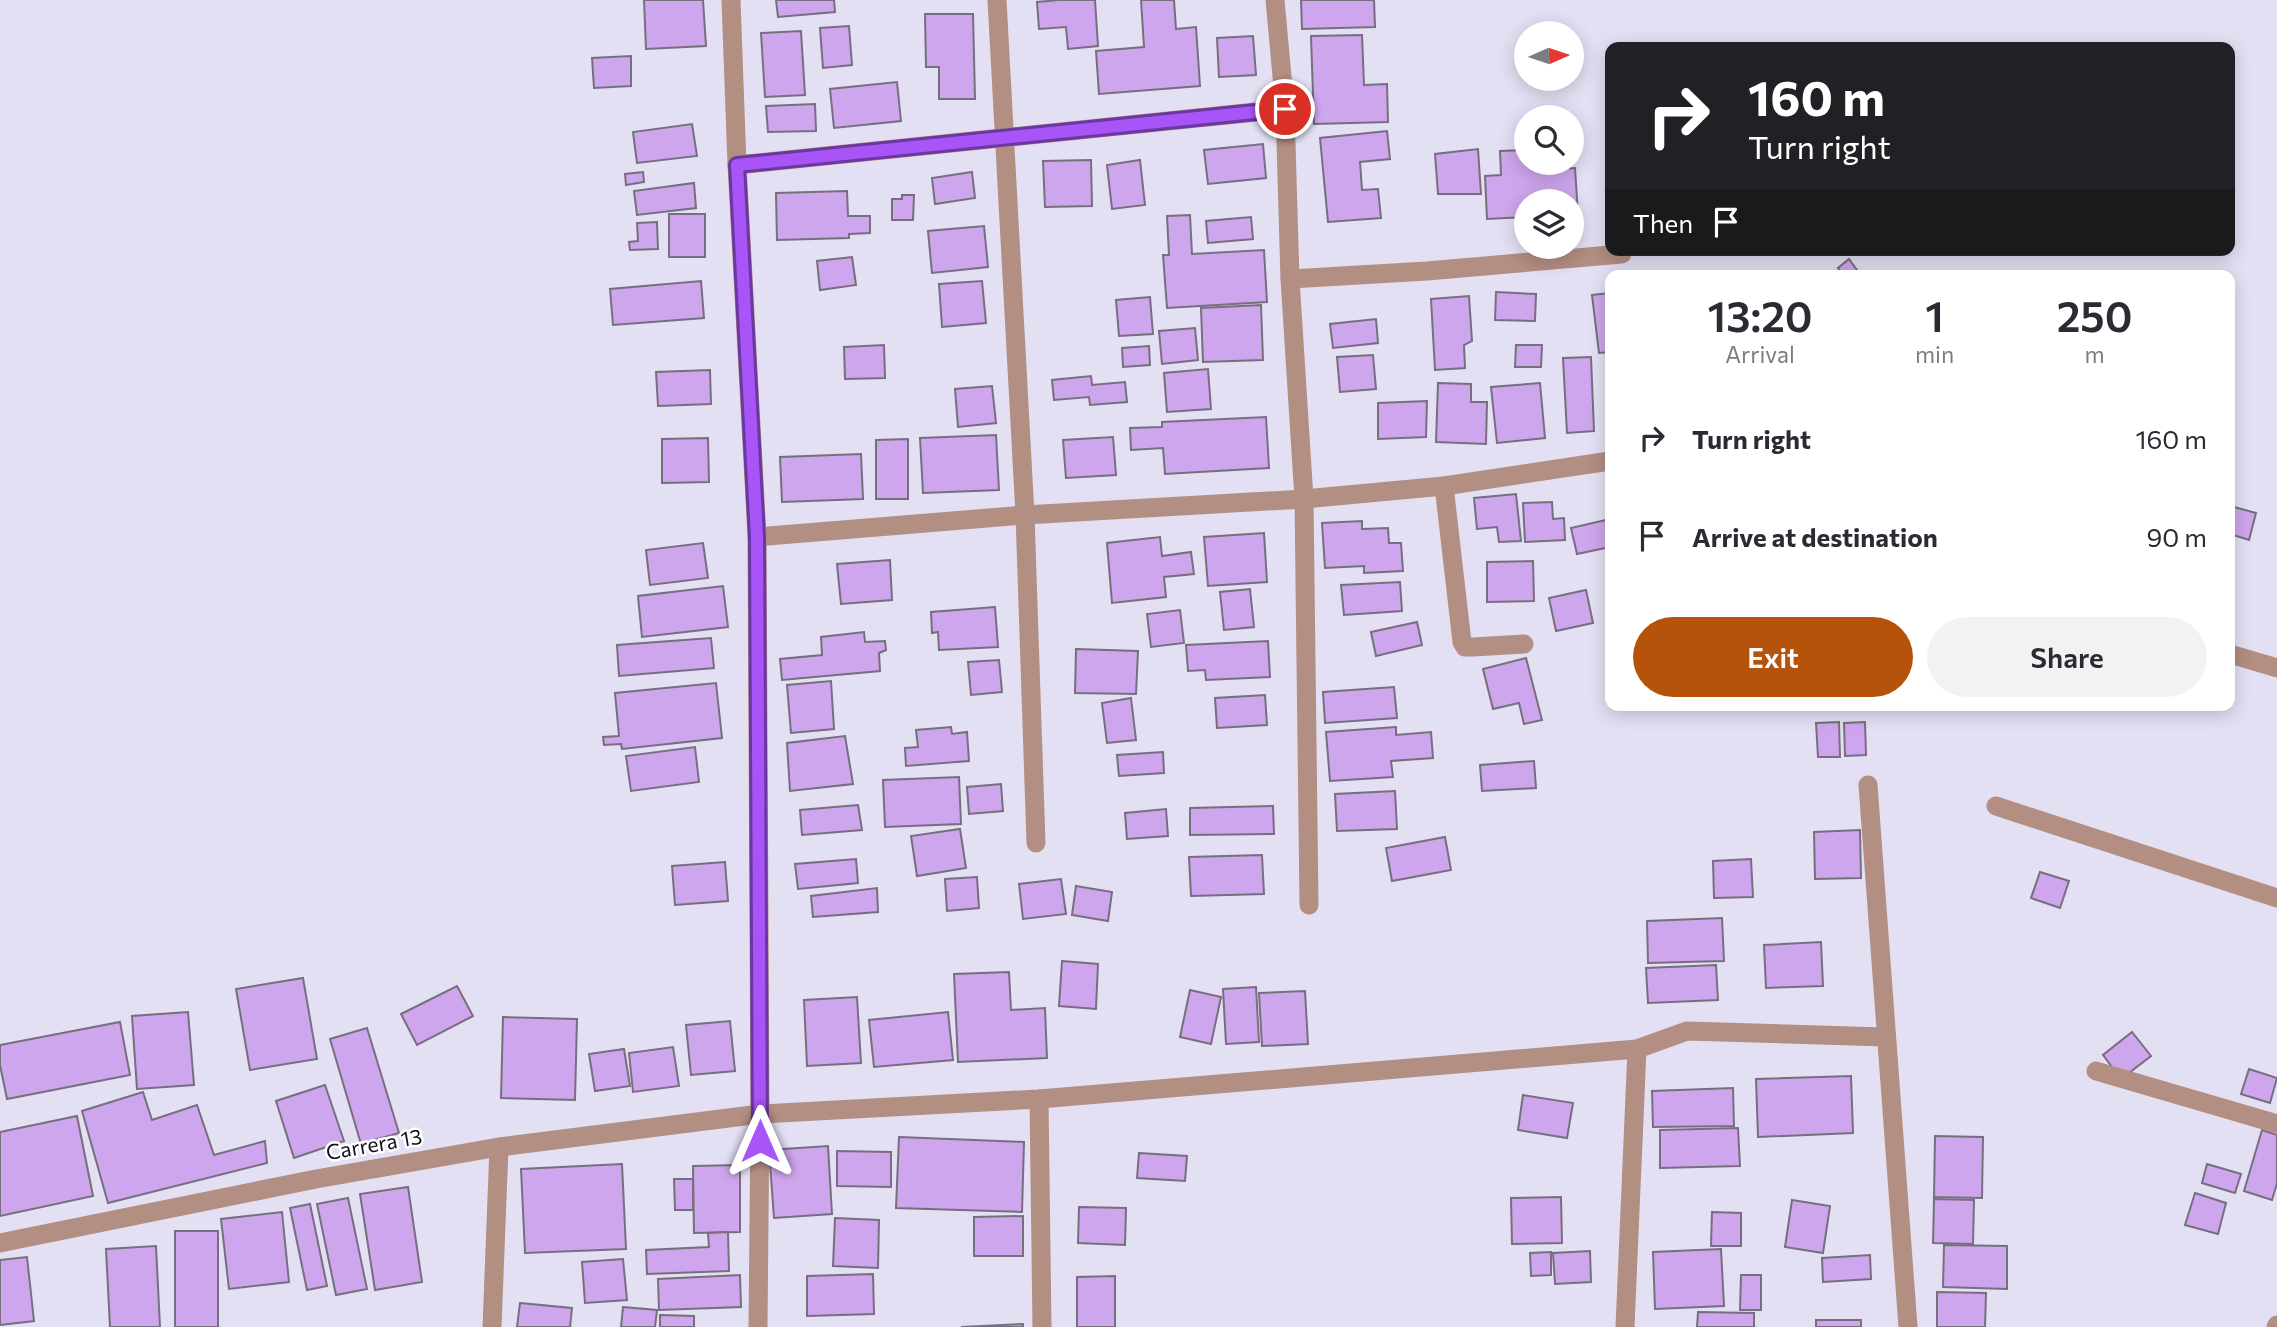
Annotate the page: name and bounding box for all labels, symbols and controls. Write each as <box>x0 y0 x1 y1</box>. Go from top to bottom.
north arrow <box>1514 21 1584 91</box>
map controls <box>1514 21 1584 259</box>
text: 160 m <box>1748 66 1885 126</box>
icon: right <box>1633 70 1724 161</box>
pin <box>1255 79 1315 139</box>
icon: arrive <box>1266 90 1304 128</box>
button: search <box>1514 105 1584 175</box>
text: Turn right <box>1748 126 1891 166</box>
button: layers <box>1514 189 1584 259</box>
icon: arrive <box>1707 203 1745 241</box>
text: Then <box>1633 207 1693 238</box>
text: 13:20 <box>1708 289 1812 341</box>
text: 1 <box>1925 289 1944 341</box>
text: 250 <box>2057 289 2132 341</box>
text: Arrival <box>1725 340 1795 368</box>
text: min <box>1915 340 1954 368</box>
text: m <box>2085 340 2105 368</box>
icon: right <box>1633 419 1671 457</box>
text: Turn right <box>1692 423 1811 454</box>
text: 160 m <box>2135 423 2207 454</box>
icon: arrive <box>1633 517 1671 555</box>
text: Arrive at destination <box>1692 521 1938 552</box>
text: 90 m <box>2147 521 2207 552</box>
button: Exit <box>1633 617 1913 697</box>
button: Share <box>1927 617 2207 697</box>
position arrow <box>723 1104 797 1178</box>
street label: Carrera 13 <box>324 1123 424 1164</box>

